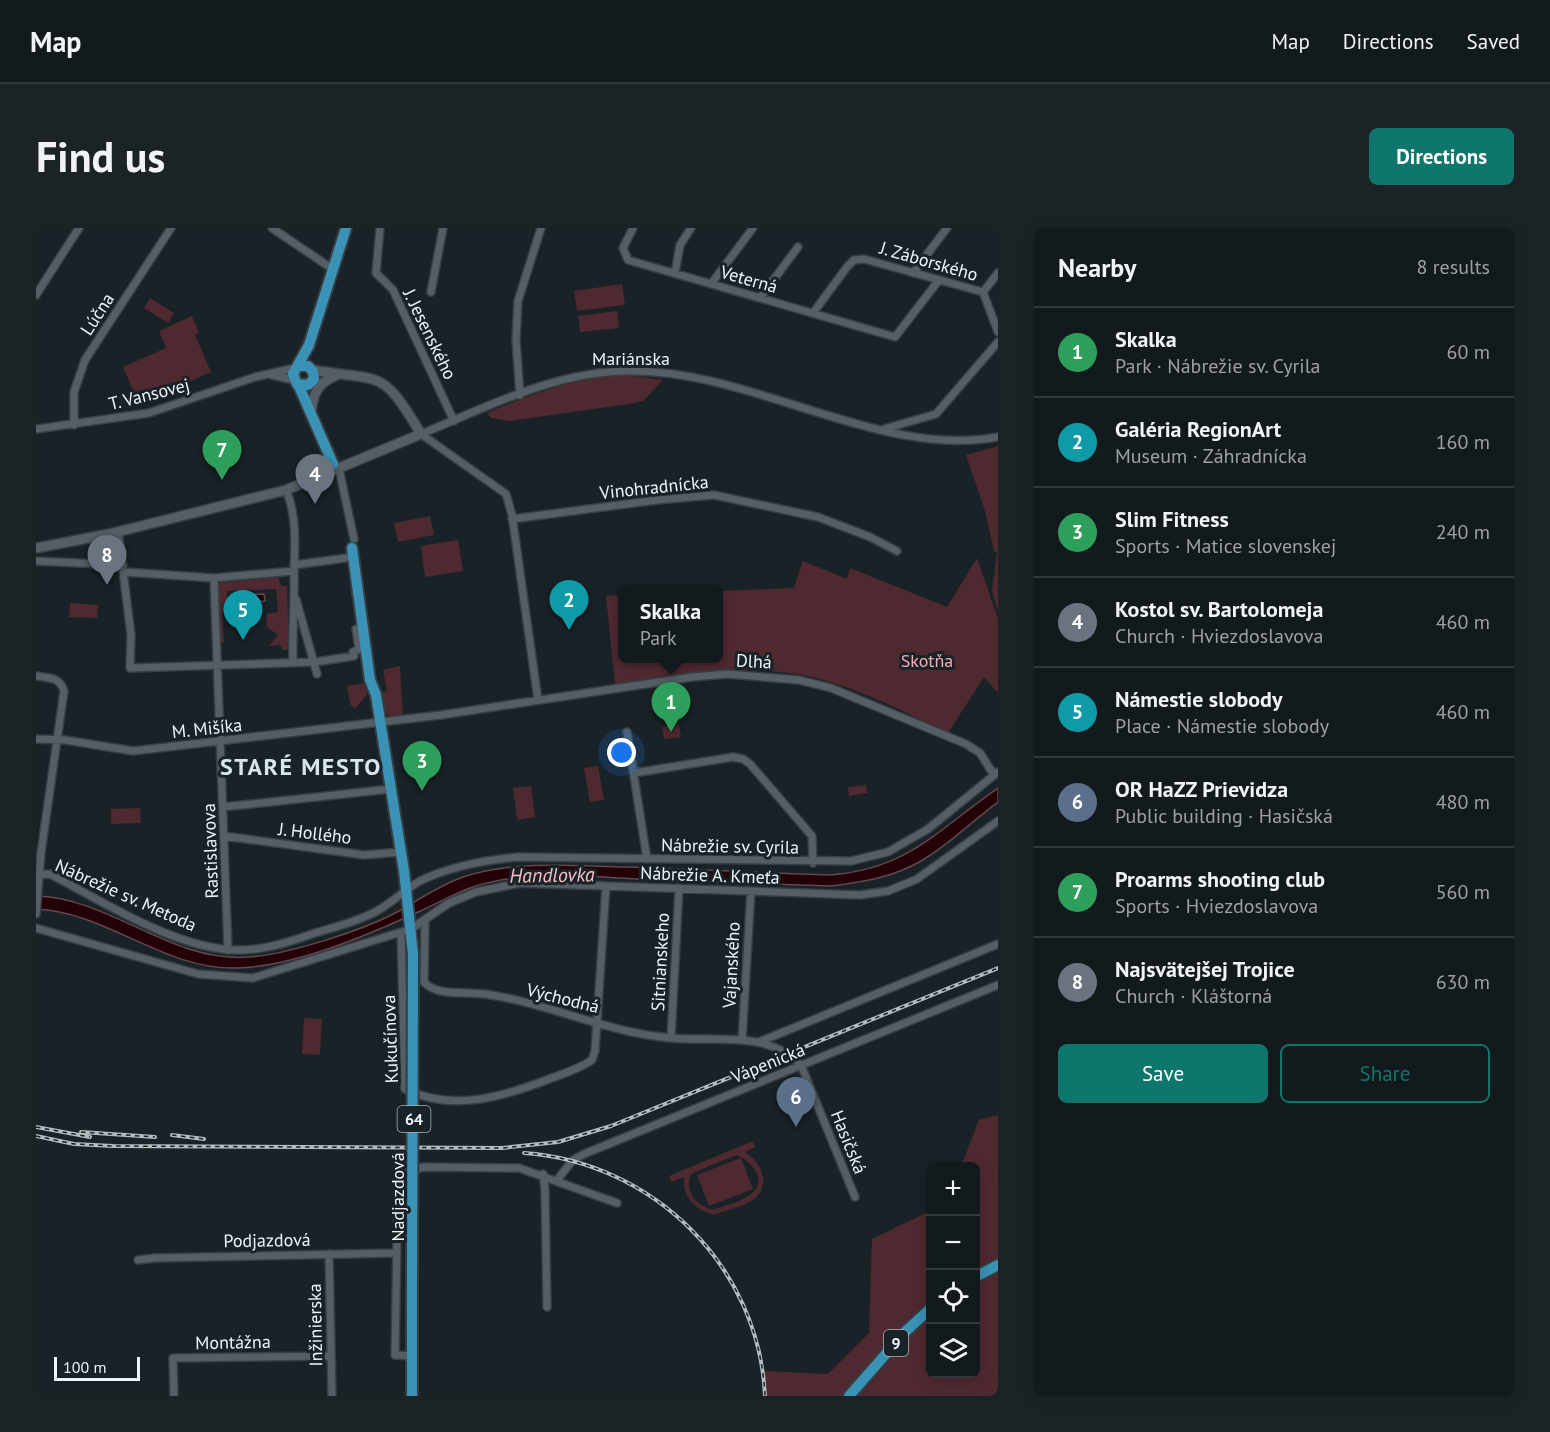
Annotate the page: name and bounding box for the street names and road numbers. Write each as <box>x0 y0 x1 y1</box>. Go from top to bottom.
street label: J. Záborského <box>876 236 981 286</box>
street label: Veterná <box>717 260 780 298</box>
street label: J. Jesenského <box>398 284 462 383</box>
street label: Lúčna <box>75 288 119 340</box>
street label: Mariánska <box>592 347 670 370</box>
street label: T. Vansovej <box>106 373 192 415</box>
street label: Vinohradnícka <box>597 470 710 504</box>
street label: Dlhá <box>736 649 772 673</box>
street label: M. Mišíka <box>171 713 243 743</box>
street label: Rastislavova <box>197 803 223 899</box>
street label: J. Hollého <box>276 817 353 849</box>
street label: Nábrežie sv. Cyrila <box>661 833 799 859</box>
street label: Nábrežie sv. Metoda <box>52 853 200 937</box>
street label: Nábrežie A. Kmeťa <box>640 861 780 889</box>
street label: Sitnianskeho <box>646 912 674 1012</box>
street label: Vajanského <box>717 921 745 1010</box>
street label: Východná <box>523 978 602 1018</box>
street label: Kukučínova <box>377 994 403 1084</box>
street label: Vápenická <box>727 1038 808 1089</box>
road number: 64 <box>398 1106 430 1132</box>
street label: Hasičská <box>826 1107 872 1177</box>
street label: Nadjazdová <box>386 1152 409 1242</box>
street label: Podjazdová <box>223 1228 311 1252</box>
street label: Inžinierska <box>303 1283 327 1367</box>
street label: Montážna <box>195 1330 271 1354</box>
road number: 9 <box>884 1330 908 1356</box>

